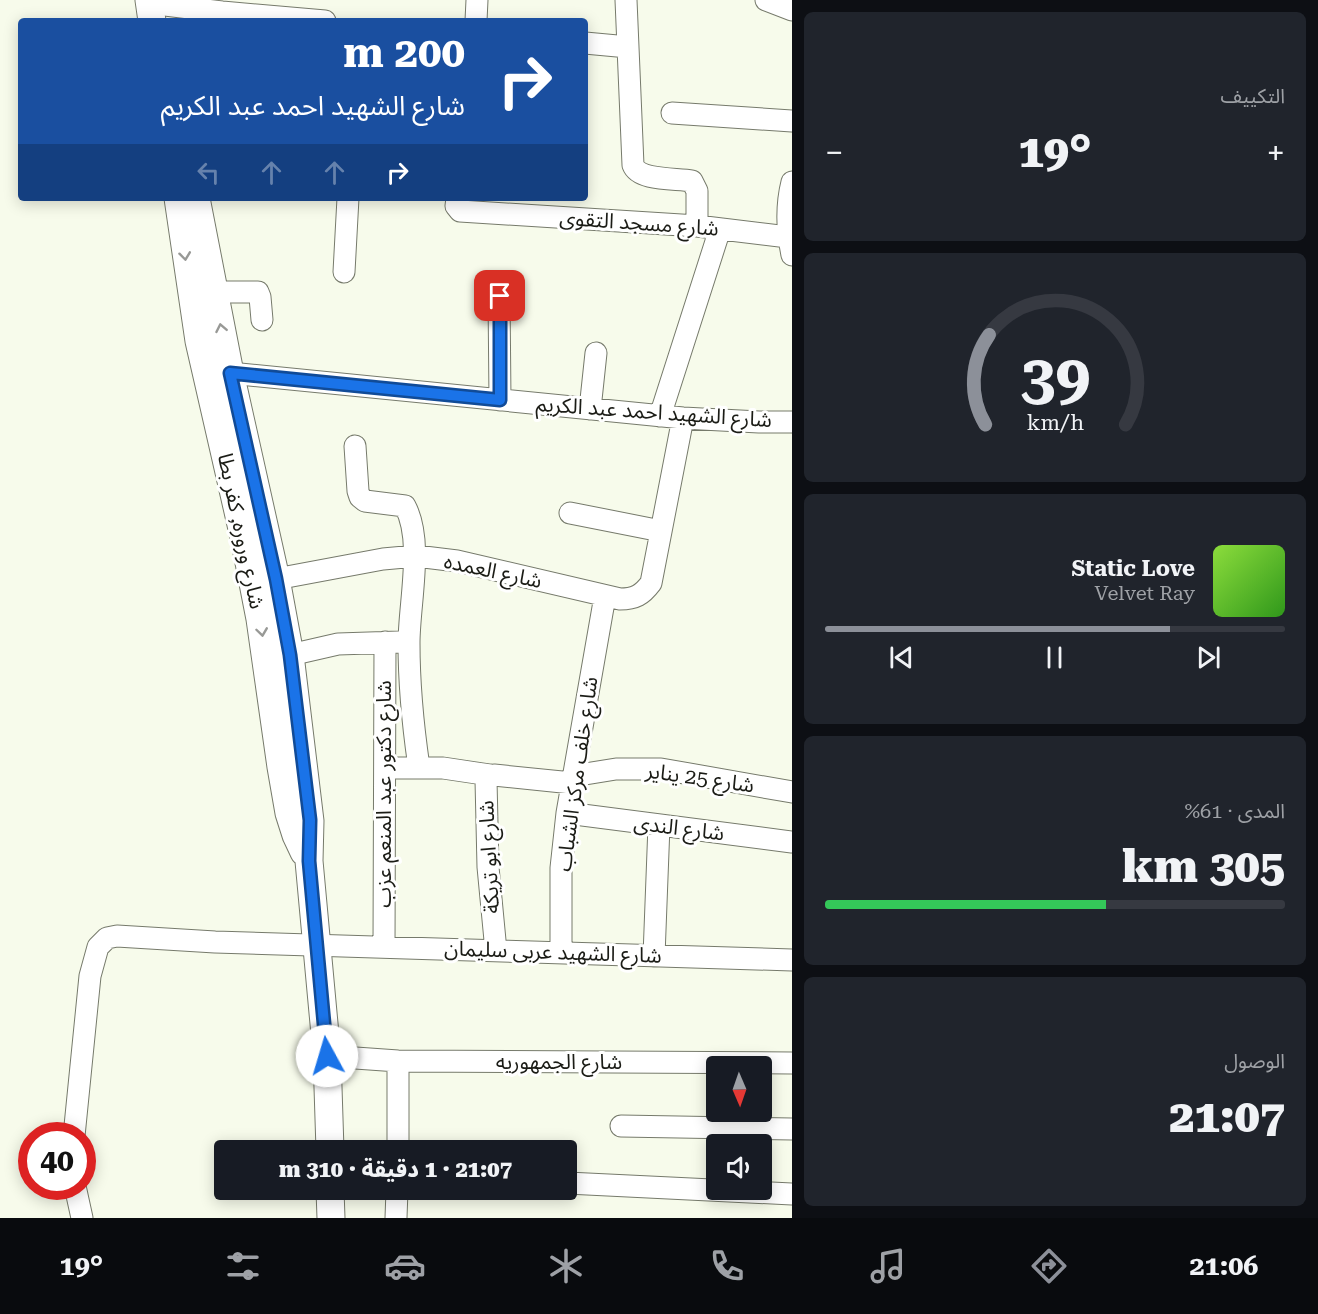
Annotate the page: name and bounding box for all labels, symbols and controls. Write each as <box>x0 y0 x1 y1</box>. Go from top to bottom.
text: 200 m <box>343 28 465 77</box>
icon: right <box>486 42 564 120</box>
text: التكييف <box>1221 84 1285 108</box>
text: شارع الشهيد احمد عبد الكريم <box>161 90 465 122</box>
text: 19° <box>1019 125 1092 178</box>
text: − <box>825 133 843 172</box>
text: + <box>1267 133 1285 172</box>
icon: left <box>192 156 225 189</box>
icon: ahead <box>255 156 288 189</box>
icon: ahead <box>318 156 351 189</box>
icon: right <box>381 156 414 189</box>
street label: شارع مسجد التقوى <box>558 205 719 244</box>
one-way arrow <box>178 251 191 261</box>
pin <box>474 270 525 321</box>
icon: arrive <box>483 279 516 312</box>
one-way arrow <box>215 323 228 333</box>
text: 39 <box>1020 341 1090 414</box>
street label: شارع الشهيد احمد عبد الكريم <box>535 392 773 435</box>
text: km/h <box>1026 410 1084 435</box>
street label: شارع وروره, كفر بطا <box>210 451 269 612</box>
street label: شارع العمده <box>441 549 544 596</box>
text: Static Love <box>1071 556 1195 581</box>
text: Velvet Ray <box>1095 581 1195 605</box>
one-way arrow <box>256 627 268 637</box>
icon: previous <box>885 641 918 674</box>
icon: pause <box>1038 641 1071 674</box>
icon: next <box>1192 641 1225 674</box>
street label: شارع خلف مركز الشباب <box>551 675 606 873</box>
street label: شارع دكتور عبد المنعم عزب <box>372 680 399 908</box>
street label: شارع 25 يناير <box>643 758 756 800</box>
text: المدى · 61% <box>1184 799 1285 823</box>
street label: شارع ابو تريكة <box>474 800 507 914</box>
street label: شارع الندى <box>632 811 726 848</box>
text: 305 km <box>1122 840 1285 893</box>
street label: شارع الشهيد عربى سليمان <box>444 936 662 971</box>
position arrow <box>295 1024 359 1088</box>
text: الوصول <box>1224 1049 1285 1073</box>
street label: شارع الجمهوريه <box>496 1050 622 1077</box>
north arrow <box>706 1056 772 1122</box>
map controls <box>706 1056 772 1200</box>
text: 21:07 <box>1169 1090 1285 1143</box>
speed limit sign: 40 <box>18 1122 96 1200</box>
button: sound <box>706 1134 772 1200</box>
text: 21:07 · 1 دقيقة · 310 m <box>279 1157 512 1182</box>
icon: filters <box>222 1245 264 1287</box>
icon: car <box>384 1245 426 1287</box>
icon: climate <box>545 1245 587 1287</box>
icon: phone <box>706 1245 748 1287</box>
icon: music <box>867 1245 909 1287</box>
icon: directions <box>1028 1245 1070 1287</box>
text: 19° <box>60 1250 103 1282</box>
text: 21:06 <box>1189 1250 1258 1282</box>

